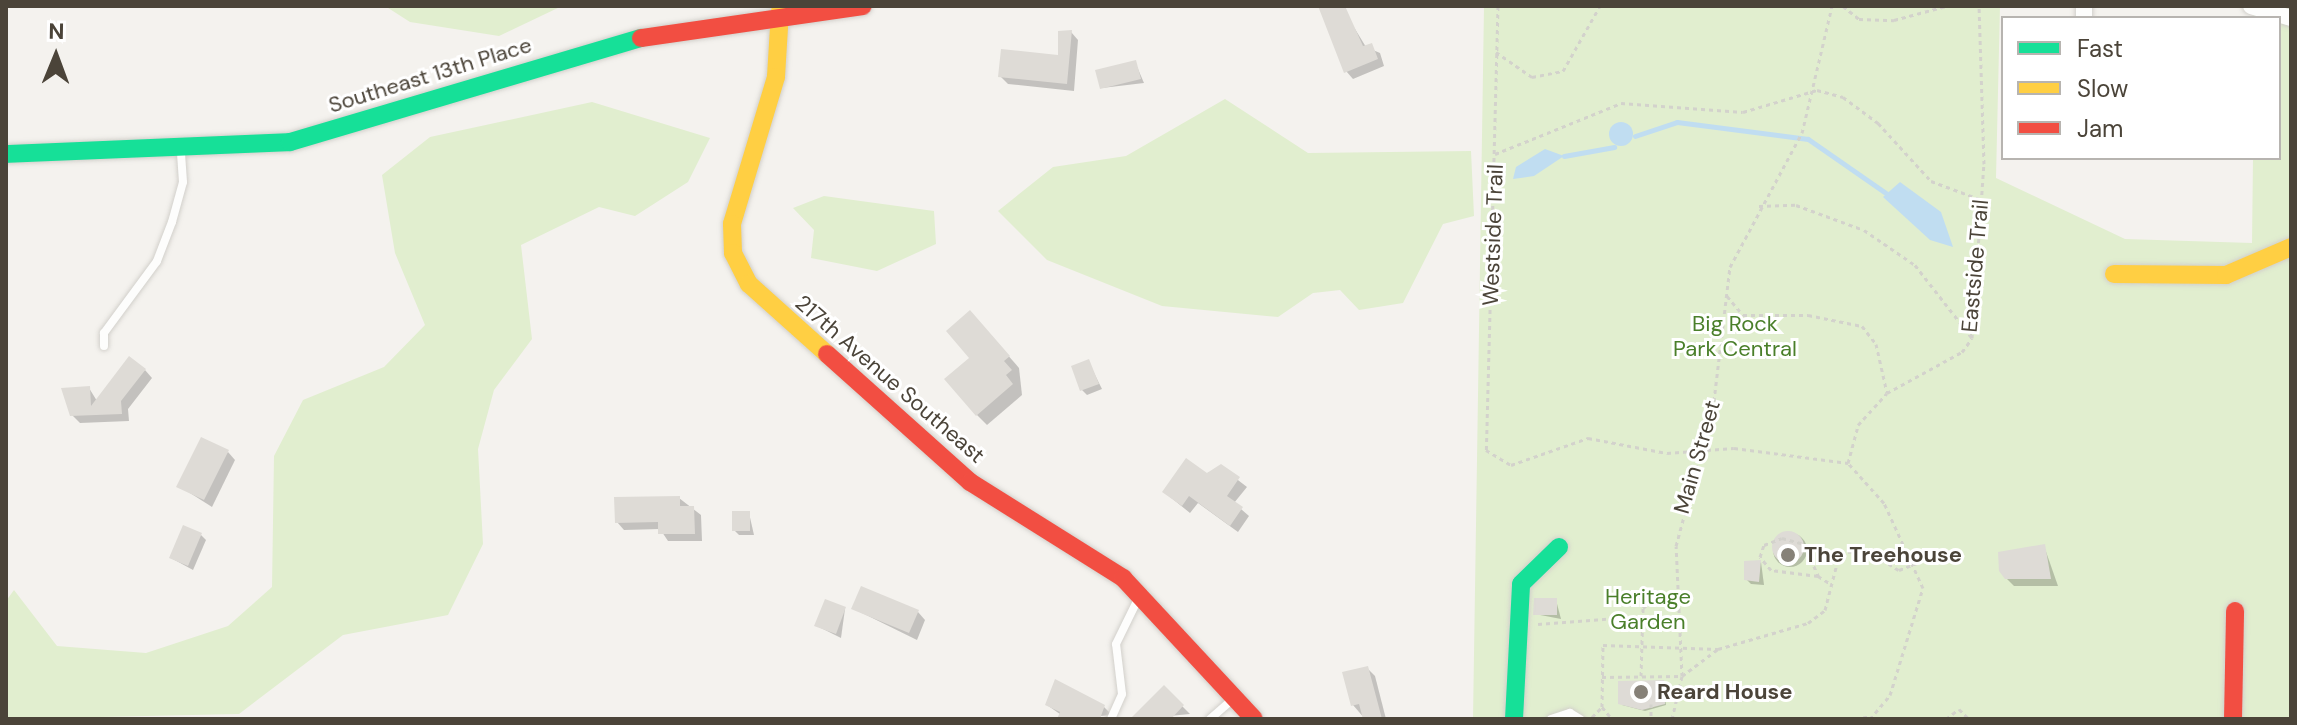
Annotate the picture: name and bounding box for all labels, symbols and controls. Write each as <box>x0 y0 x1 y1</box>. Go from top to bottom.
north arrow <box>16 16 96 96</box>
legend <box>2001 16 2281 160</box>
text: N <box>48 17 65 46</box>
street label: Southeast 13th Place <box>325 32 535 118</box>
text: Fast <box>2077 33 2123 64</box>
text: Slow <box>2077 73 2128 104</box>
text: Jam <box>2077 113 2123 144</box>
street label: Westside Trail <box>1477 164 1509 306</box>
street label: Eastside Trail <box>1956 198 1994 334</box>
street label: 217th Avenue Southeast <box>790 290 990 468</box>
park label: Big Rock Park Central <box>1673 310 1797 362</box>
street label: Main Street <box>1668 397 1726 517</box>
place label: The Treehouse <box>1804 542 1962 568</box>
marker: The Treehouse <box>1779 546 1797 564</box>
park label: Heritage Garden <box>1605 583 1691 634</box>
place label: Reard House <box>1657 679 1792 705</box>
marker: Reard House <box>1632 683 1650 701</box>

